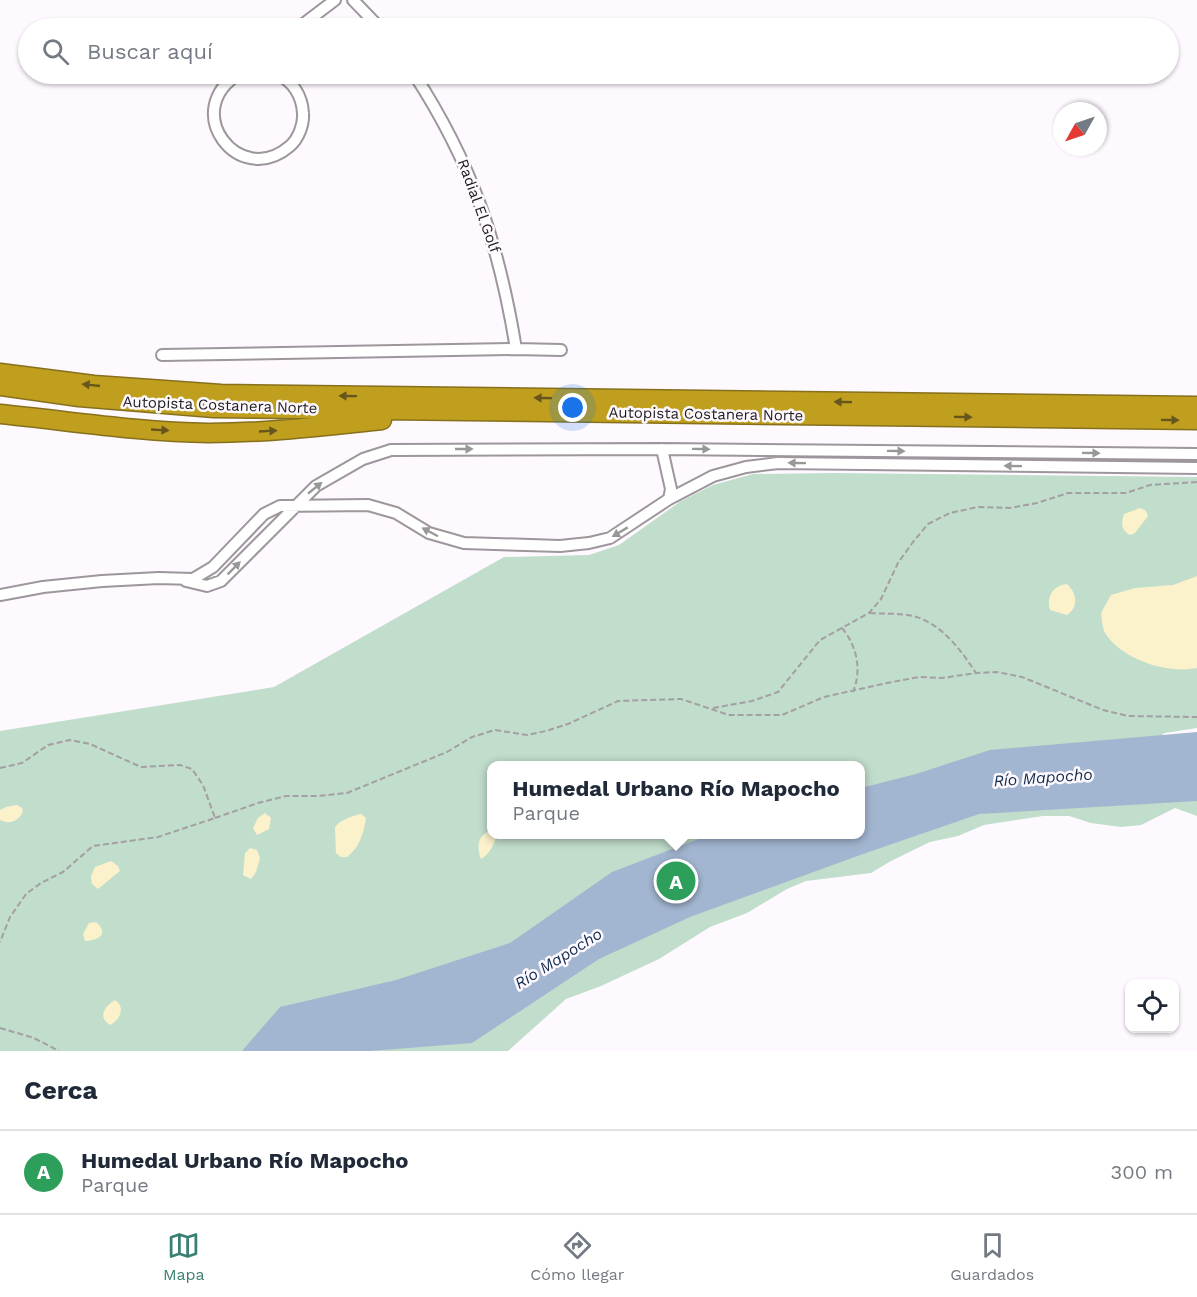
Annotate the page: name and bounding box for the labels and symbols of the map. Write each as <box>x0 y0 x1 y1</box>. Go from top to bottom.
north arrow <box>1053 102 1107 156</box>
street label: Radial El Golf <box>454 157 504 256</box>
one-way arrow <box>81 380 100 390</box>
one-way arrow <box>339 391 358 401</box>
street label: Autopista Costanera Norte <box>122 393 318 417</box>
one-way arrow <box>534 393 553 403</box>
your location <box>558 393 587 422</box>
one-way arrow <box>834 397 853 407</box>
street label: Autopista Costanera Norte <box>608 403 804 425</box>
one-way arrow <box>953 413 972 422</box>
one-way arrow <box>1161 415 1180 425</box>
one-way arrow <box>150 426 169 435</box>
one-way arrow <box>258 426 277 435</box>
one-way arrow <box>454 444 473 454</box>
one-way arrow <box>691 444 710 454</box>
one-way arrow <box>886 446 905 456</box>
one-way arrow <box>1081 448 1100 458</box>
one-way arrow <box>787 459 806 468</box>
one-way arrow <box>1003 461 1022 471</box>
one-way arrow <box>307 482 322 495</box>
one-way arrow <box>612 526 628 537</box>
one-way arrow <box>421 527 438 537</box>
one-way arrow <box>227 561 241 576</box>
water label: Río Mapocho <box>993 765 1093 790</box>
pin: A <box>656 858 696 904</box>
water label: Río Mapocho <box>511 924 605 993</box>

